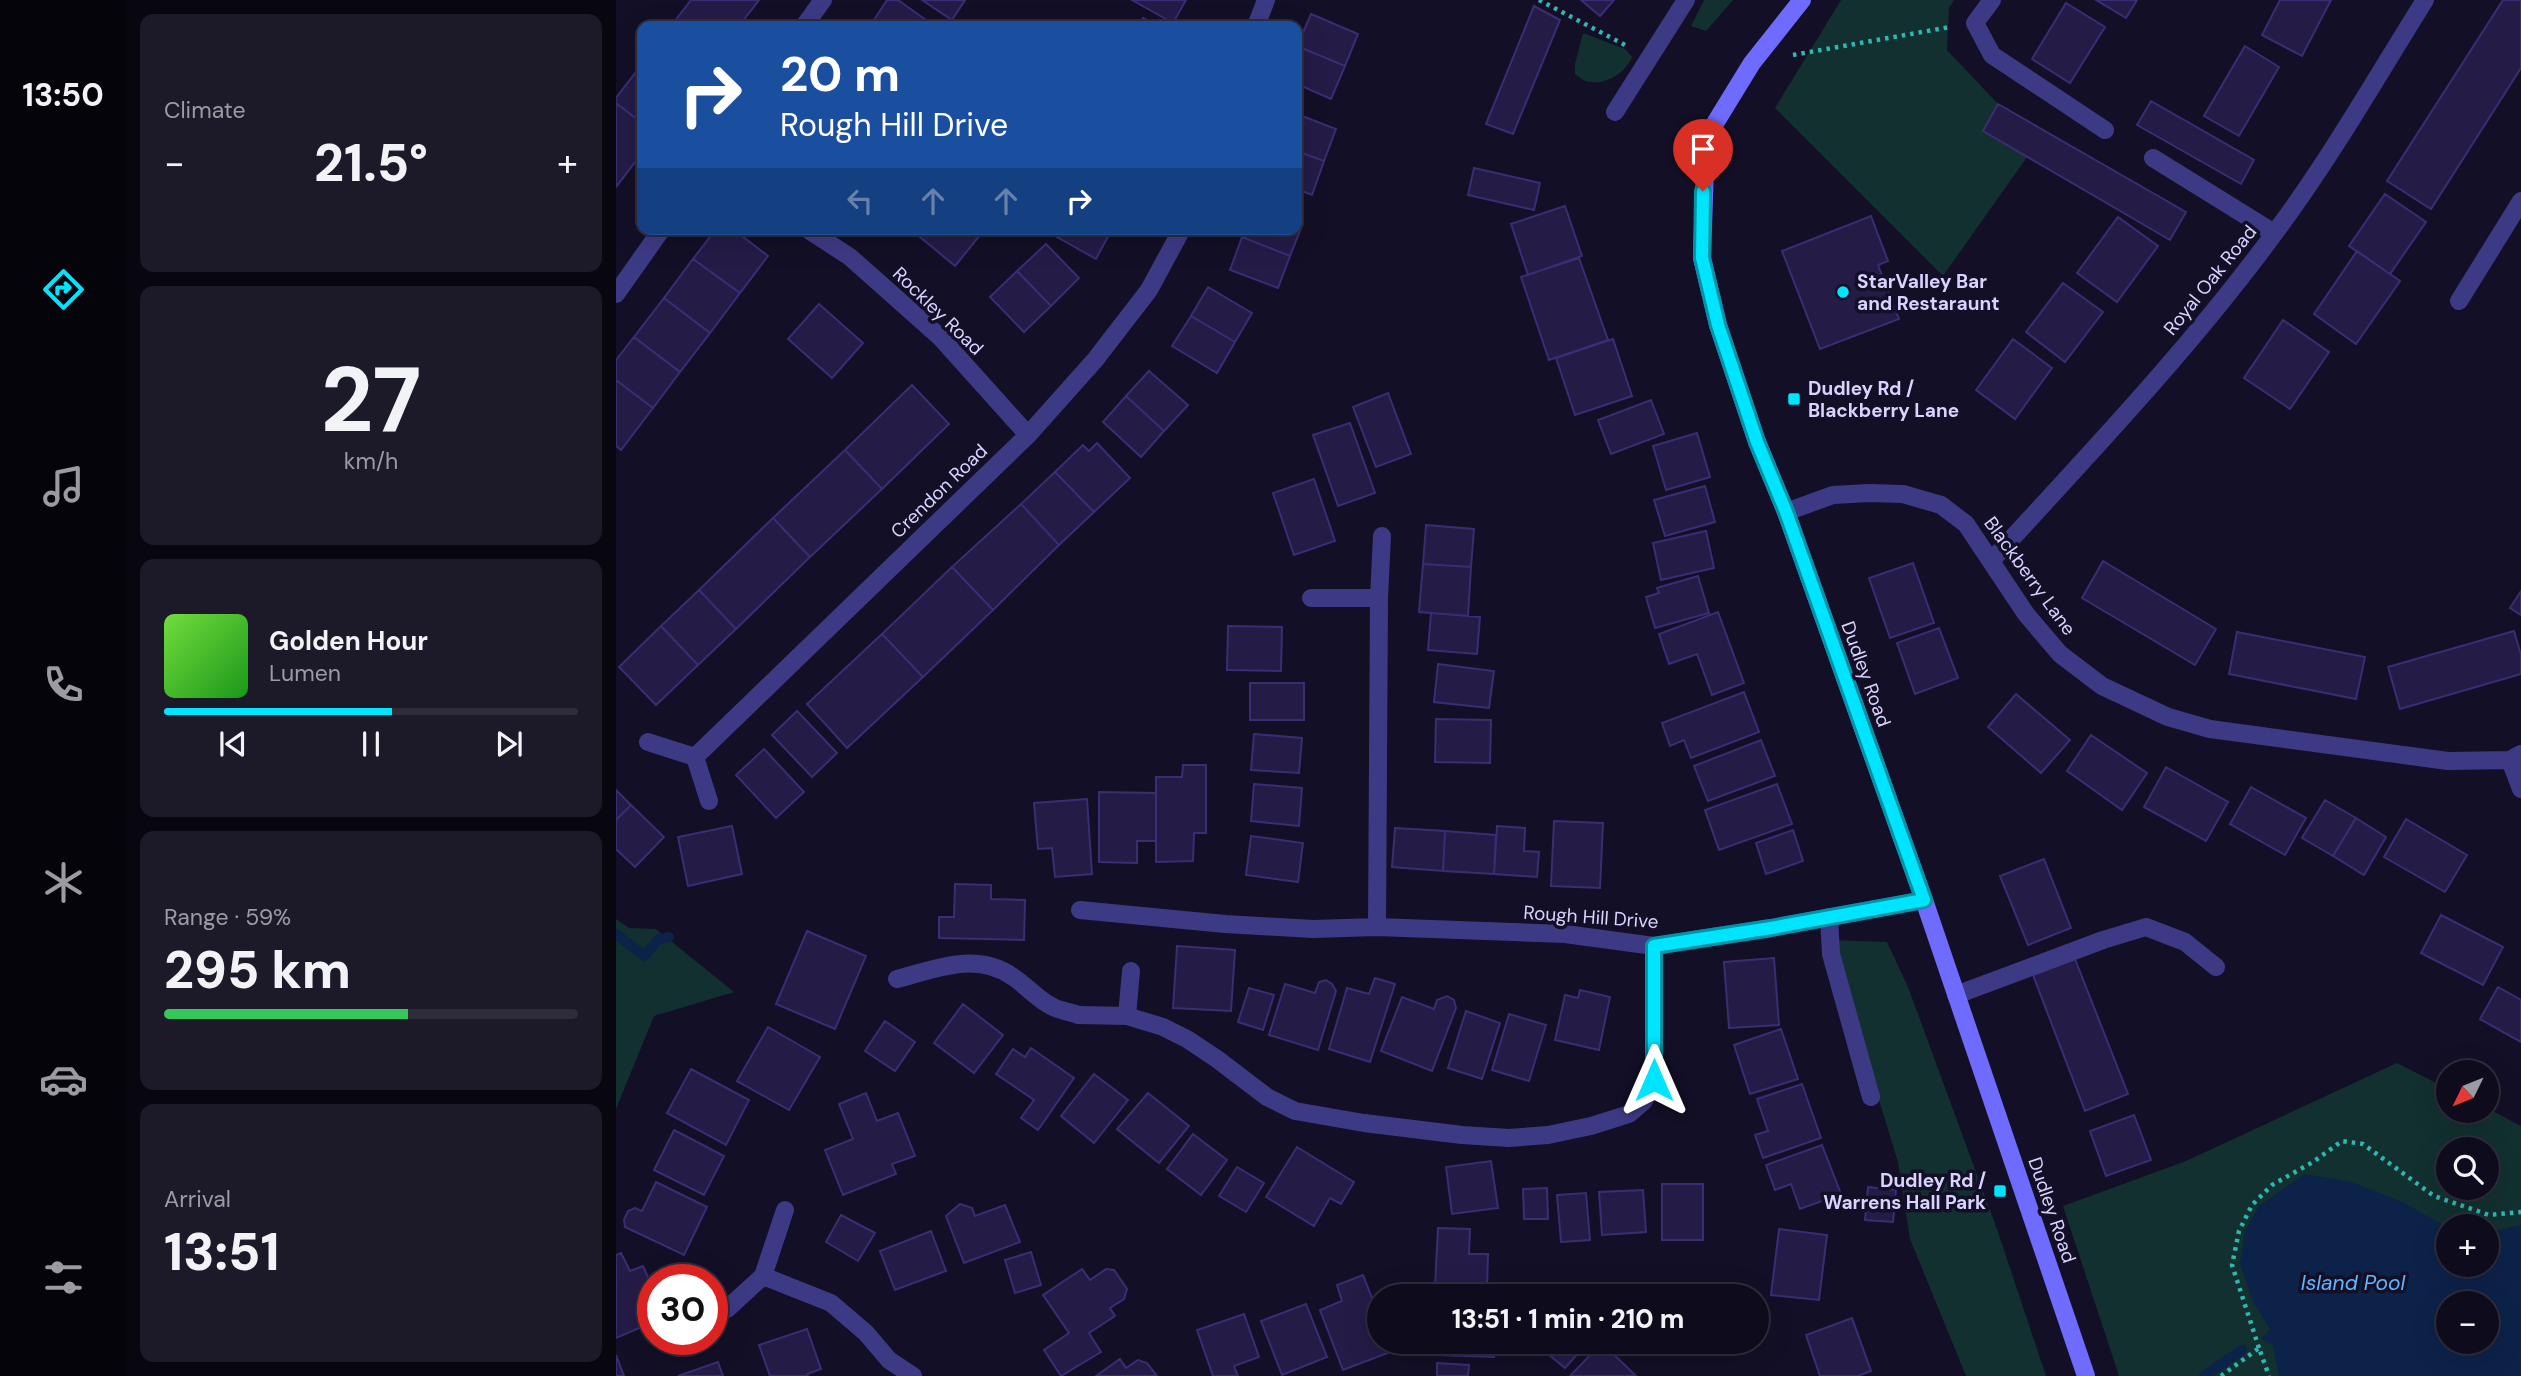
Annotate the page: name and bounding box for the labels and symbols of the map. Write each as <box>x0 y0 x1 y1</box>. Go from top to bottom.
pin <box>1673 119 1733 191</box>
street label: Royal Oak Road <box>2158 220 2262 340</box>
street label: Rockley Road <box>887 261 989 361</box>
place label: StarValley Bar and Restaraunt <box>1857 269 1999 316</box>
marker: StarValley Bar and Restaraunt <box>1835 284 1851 300</box>
place label: Dudley Rd / Blackberry Lane <box>1808 376 1959 423</box>
marker: Dudley Rd / Blackberry Lane <box>1786 391 1802 407</box>
street label: Crendon Road <box>885 438 993 544</box>
street label: Blackberry Lane <box>1978 512 2082 640</box>
street label: Dudley Road <box>1835 618 1897 730</box>
street label: Rough Hill Drive <box>1523 900 1659 934</box>
position arrow <box>1617 1043 1691 1117</box>
north arrow <box>2436 1060 2499 1124</box>
street label: Dudley Road <box>2022 1154 2082 1266</box>
place label: Dudley Rd / Warrens Hall Park <box>1823 1168 1986 1215</box>
marker: Dudley Rd / Warrens Hall Park <box>1992 1183 2008 1199</box>
speed limit sign: 30 <box>637 1264 728 1355</box>
water label: Island Pool <box>2301 1269 2406 1297</box>

